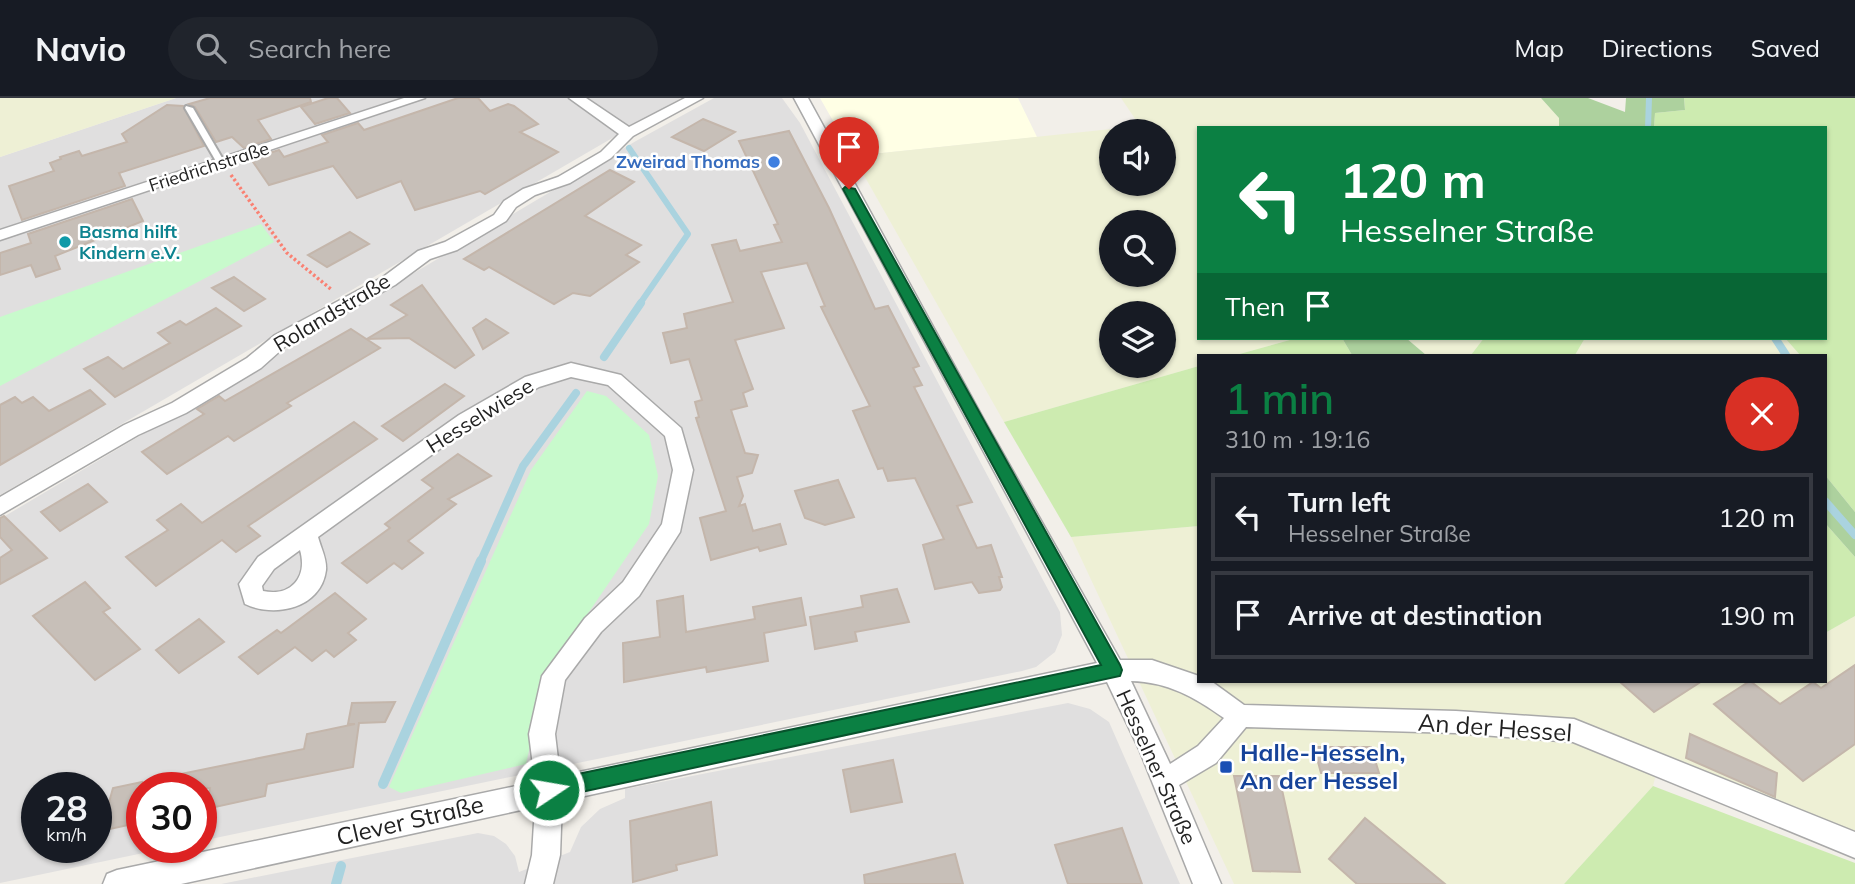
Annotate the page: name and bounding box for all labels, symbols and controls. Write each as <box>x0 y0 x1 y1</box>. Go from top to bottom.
search box <box>168 17 658 80</box>
text: Navio <box>35 28 126 69</box>
icon: search <box>192 29 230 67</box>
text: Search here <box>248 32 391 65</box>
text: Map <box>1514 33 1564 63</box>
text: Directions <box>1602 33 1713 63</box>
text: Saved <box>1751 33 1820 63</box>
pin <box>819 117 879 189</box>
map controls <box>1099 119 1176 378</box>
button: sound <box>1099 119 1176 196</box>
icon: arrive <box>830 128 868 166</box>
street label: Friedrichstraße <box>146 136 272 197</box>
text: 120 m <box>1340 149 1486 210</box>
place label: Zweirad Thomas <box>616 150 760 173</box>
marker: Zweirad Thomas <box>766 154 782 170</box>
icon: left <box>1225 154 1316 245</box>
button: search <box>1099 210 1176 287</box>
text: Hesselner Straße <box>1340 210 1594 250</box>
place label: Basma hilft Kindern e.V. <box>79 220 180 264</box>
marker: Basma hilft Kindern e.V. <box>57 234 73 250</box>
street label: Rolandstraße <box>269 267 394 357</box>
icon: arrive <box>1299 287 1337 325</box>
text: Then <box>1225 290 1285 323</box>
button: layers <box>1099 301 1176 378</box>
street label: Hesselwiese <box>421 372 538 458</box>
text: 1 min <box>1225 372 1334 425</box>
button: close <box>1725 377 1799 451</box>
text: 310 m · 19:16 <box>1225 425 1370 454</box>
text: Turn left <box>1288 486 1390 519</box>
icon: left <box>1229 498 1267 536</box>
text: 120 m <box>1719 501 1795 534</box>
text: Hesselner Straße <box>1288 519 1471 548</box>
icon: arrive <box>1229 596 1267 634</box>
text: Arrive at destination <box>1288 599 1543 632</box>
text: 190 m <box>1719 599 1795 632</box>
street label: Hesselner Straße <box>1111 685 1203 848</box>
street label: An der Hessel <box>1417 707 1573 747</box>
place label: Halle-Hesseln, An der Hessel <box>1240 737 1406 795</box>
position arrow <box>512 753 586 827</box>
marker: Halle-Hesseln, An der Hessel <box>1218 759 1234 775</box>
speed limit sign: 30 <box>126 772 217 863</box>
text: 28 <box>45 786 88 830</box>
street label: Clever Straße <box>333 789 486 852</box>
text: km/h <box>46 823 87 846</box>

